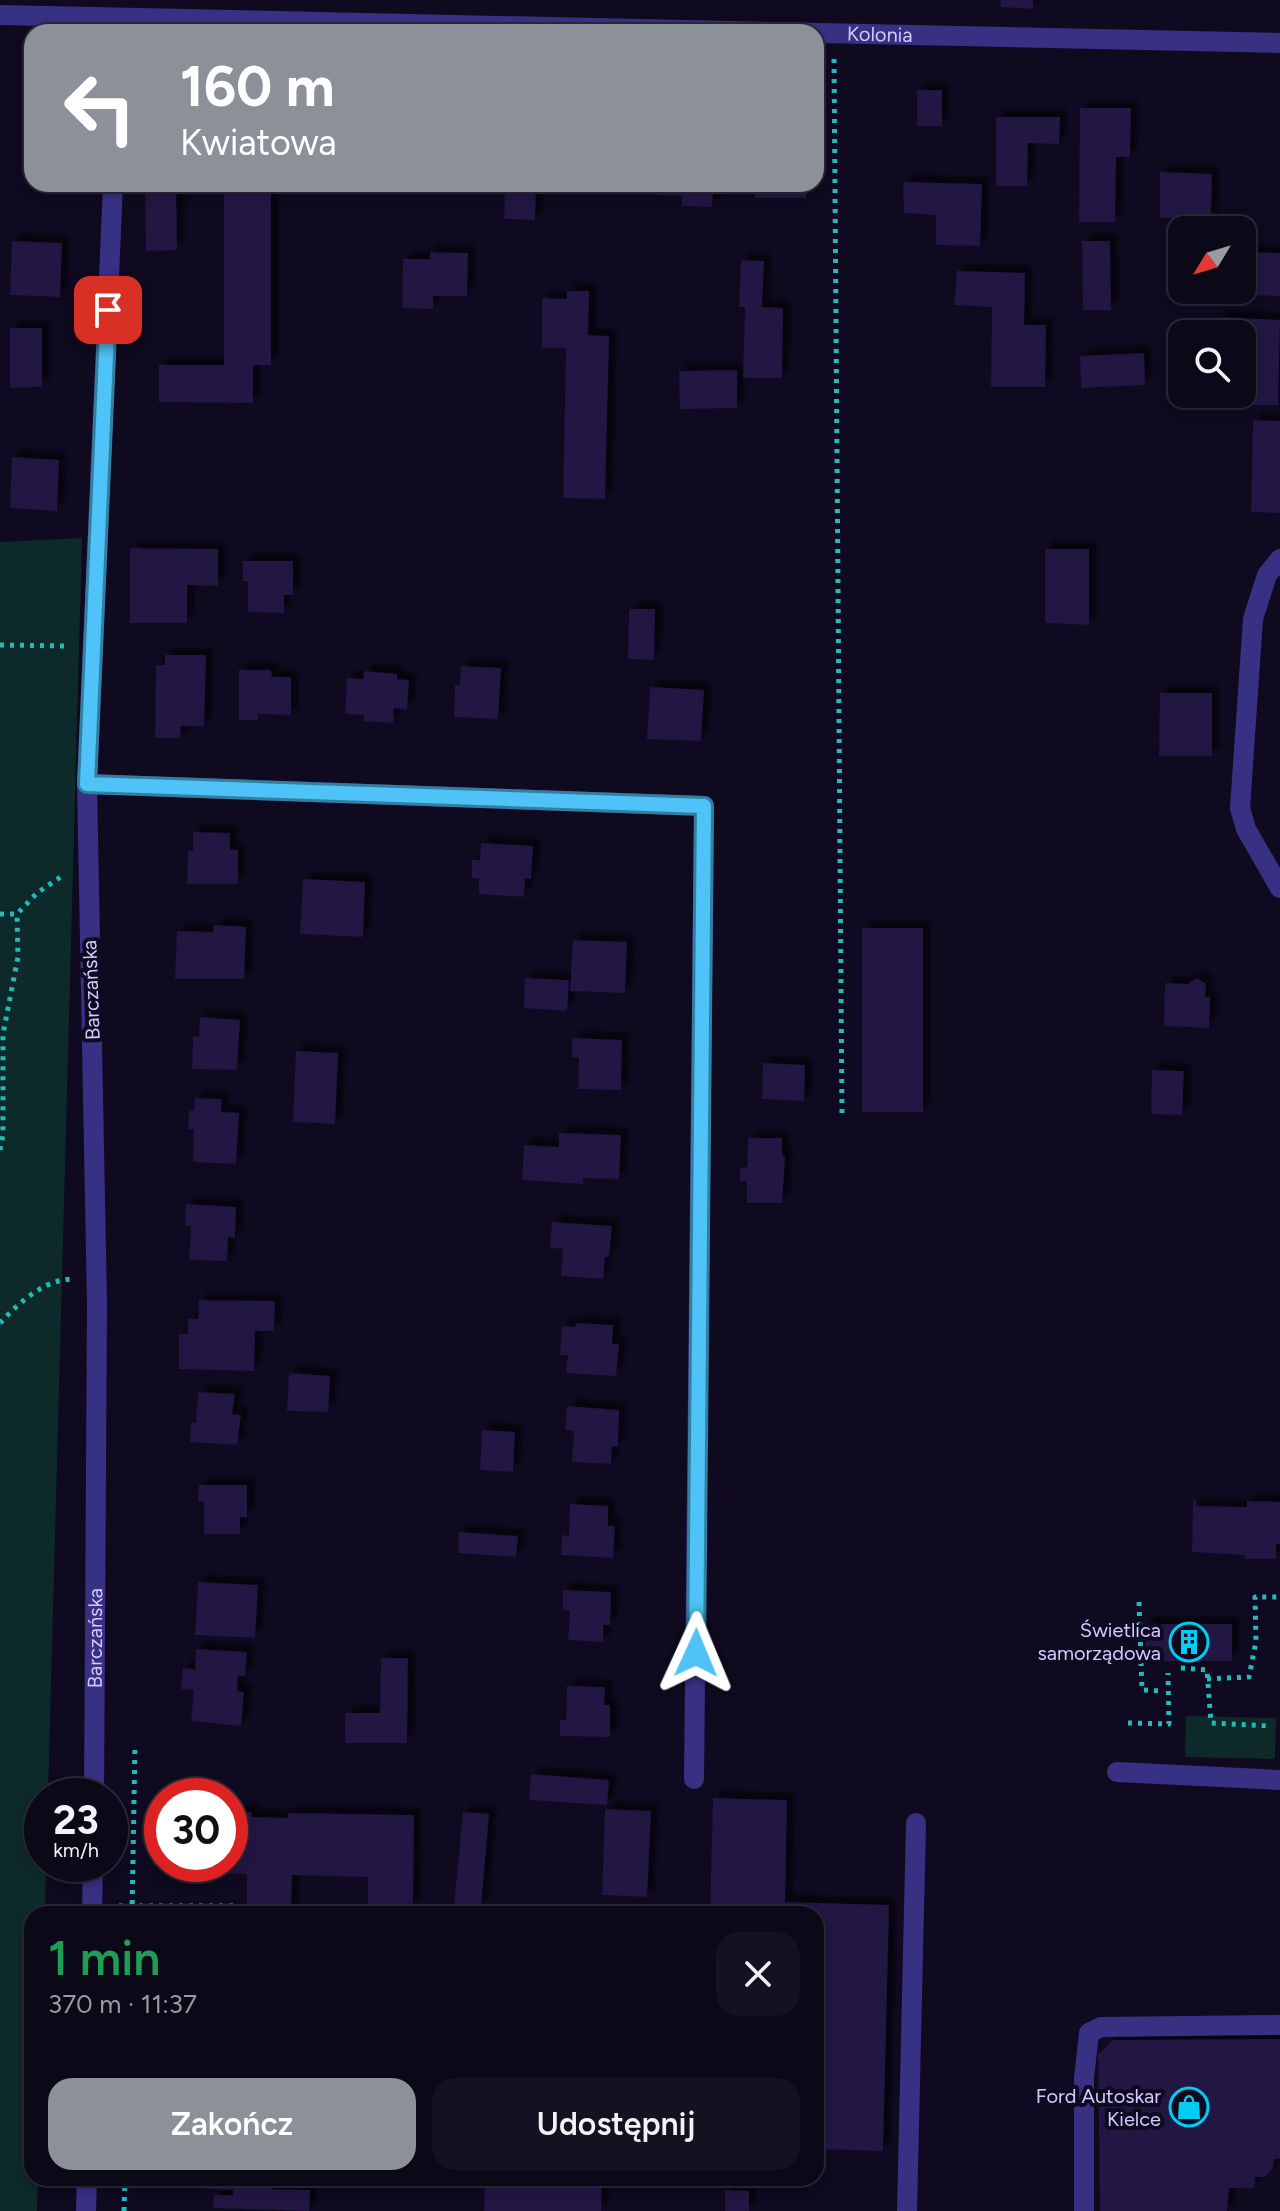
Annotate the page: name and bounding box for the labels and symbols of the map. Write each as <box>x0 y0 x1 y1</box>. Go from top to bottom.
street label: Kolonia <box>847 22 913 47</box>
north arrow <box>1168 216 1256 304</box>
pin <box>74 276 142 344</box>
street label: Barczańska <box>77 940 105 1040</box>
street label: Barczańska <box>83 1588 107 1688</box>
position arrow <box>654 1611 738 1695</box>
place label: Świetlica samorządowa <box>1037 1618 1161 1665</box>
building icon: Świetlica samorządowa <box>1168 1621 1210 1663</box>
speed limit sign: 30 <box>144 1778 248 1882</box>
place label: Ford Autoskar Kielce <box>1036 2084 1161 2131</box>
shop icon: Ford Autoskar Kielce <box>1168 2086 1210 2128</box>

